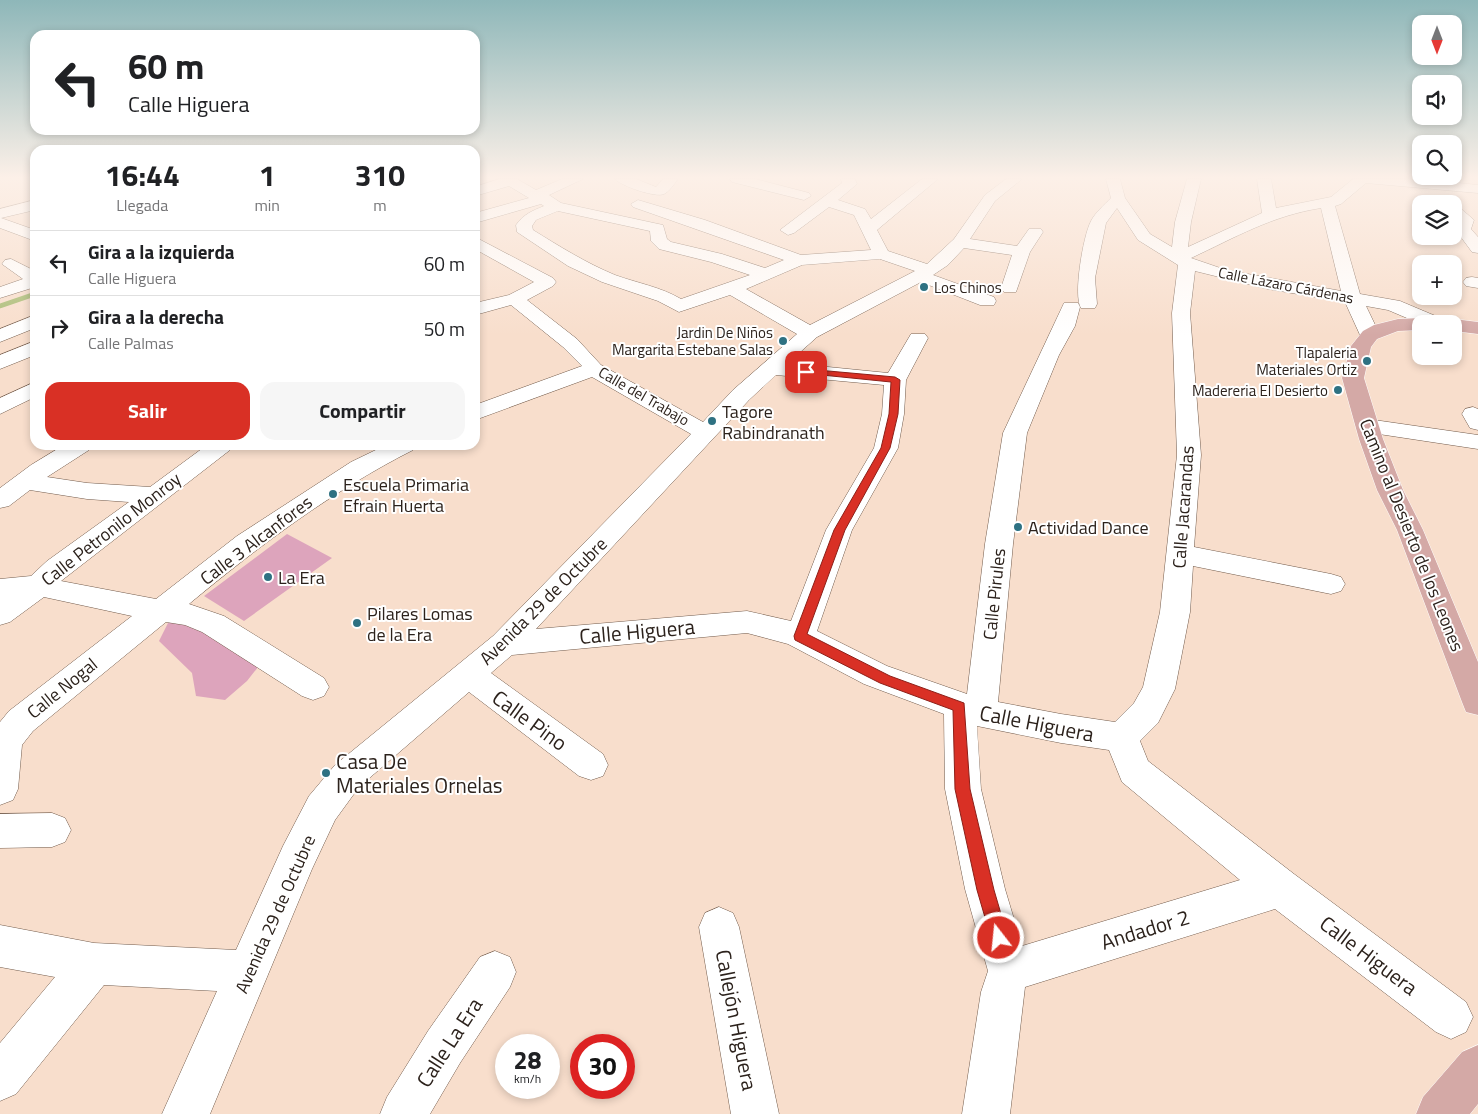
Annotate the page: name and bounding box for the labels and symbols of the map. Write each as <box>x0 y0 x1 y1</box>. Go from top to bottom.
north arrow <box>1412 15 1462 65</box>
street label: Calle Lázaro Cárdenas <box>1216 261 1356 309</box>
place label: Los Chinos <box>934 276 1002 299</box>
marker: Los Chinos <box>918 281 930 293</box>
place label: Jardin De Niños Margarita Estebane Salas <box>612 321 773 361</box>
marker: Jardin De Niños Margarita Estebane Salas <box>777 335 789 347</box>
place label: Tlapaleria Materiales Ortiz <box>1256 341 1357 381</box>
pin <box>785 351 827 393</box>
marker: Tlapaleria Materiales Ortiz <box>1361 355 1373 367</box>
street label: Calle del Trabajo <box>594 361 694 431</box>
place label: Madereria El Desierto <box>1192 379 1328 402</box>
marker: Madereria El Desierto <box>1332 384 1344 396</box>
place label: Tagore Rabindranath <box>722 398 825 446</box>
marker: Tagore Rabindranath <box>706 415 718 427</box>
street label: Camino al Desierto de los Leones <box>1353 415 1471 655</box>
street label: Calle Jacarandas <box>1165 445 1201 569</box>
street label: Calle Petronilo Monroy <box>35 465 187 592</box>
place label: Escuela Primaria Efrain Huerta <box>343 471 469 519</box>
marker: Escuela Primaria Efrain Huerta <box>327 488 339 500</box>
street label: Calle 3 Alcanfores <box>194 489 318 591</box>
place label: Actividad Dance <box>1028 514 1148 541</box>
marker: Actividad Dance <box>1012 521 1024 533</box>
street label: Avenida 29 de Octubre <box>473 531 613 671</box>
street label: Calle Pirules <box>976 547 1012 641</box>
place label: La Era <box>278 564 325 591</box>
marker: La Era <box>262 571 274 583</box>
place label: Pilares Lomas de la Era <box>367 600 473 648</box>
street label: Calle Higuera <box>578 610 697 652</box>
marker: Pilares Lomas de la Era <box>351 617 363 629</box>
street label: Calle Nogal <box>21 651 103 725</box>
street label: Calle Pino <box>486 682 574 758</box>
street label: Calle Higuera <box>977 696 1097 750</box>
place label: Casa De Materiales Ornelas <box>336 745 503 801</box>
marker: Casa De Materiales Ornelas <box>320 767 332 779</box>
street label: Avenida 29 de Octubre <box>228 830 322 998</box>
street label: Andador 2 <box>1097 900 1193 958</box>
street label: Calle Higuera <box>1313 907 1425 1003</box>
position arrow <box>972 911 1024 963</box>
street label: Callejón Higuera <box>708 947 766 1094</box>
street label: Calle La Era <box>408 990 490 1093</box>
speed limit sign: 30 <box>570 1034 635 1099</box>

